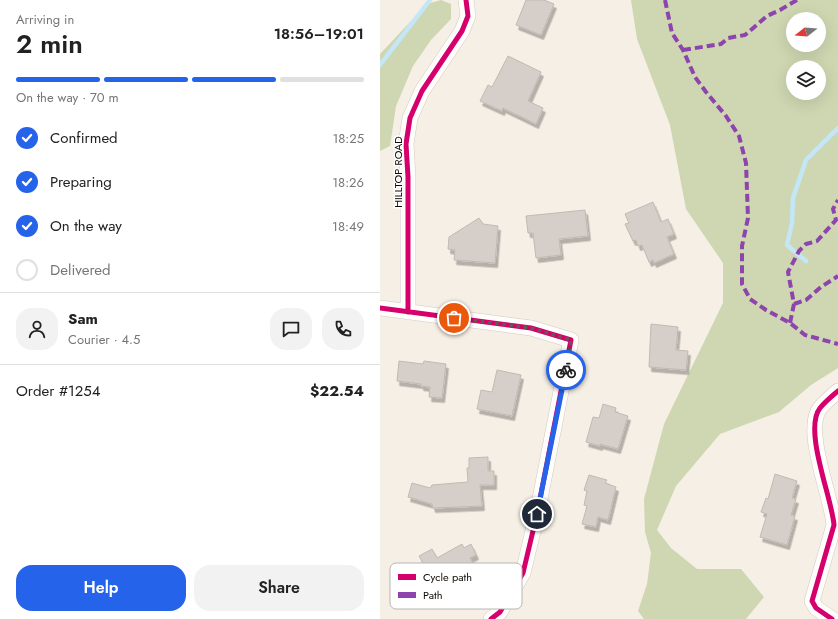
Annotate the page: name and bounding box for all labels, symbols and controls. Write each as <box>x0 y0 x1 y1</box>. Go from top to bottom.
text: Arriving in <box>16 10 74 29</box>
north arrow <box>786 12 826 52</box>
map controls <box>786 12 826 100</box>
text: 18:56–19:01 <box>274 23 364 45</box>
text: 2 min <box>16 25 83 63</box>
button: layers <box>786 60 826 100</box>
text: On the way · 70 m <box>16 88 119 107</box>
icon: check <box>16 127 38 149</box>
text: Confirmed <box>50 127 118 149</box>
text: 18:25 <box>332 129 364 148</box>
street label: HILLTOP ROAD <box>390 136 406 208</box>
icon: check <box>16 171 38 193</box>
text: Preparing <box>50 171 112 193</box>
text: 18:26 <box>332 173 364 192</box>
icon: check <box>16 215 38 237</box>
text: On the way <box>50 215 122 237</box>
text: 18:49 <box>332 217 364 236</box>
text: Delivered <box>50 259 111 281</box>
pin <box>437 301 471 335</box>
icon: bag <box>443 307 465 329</box>
button: person <box>16 308 58 350</box>
text: Sam <box>68 308 98 330</box>
button: chat <box>270 308 312 350</box>
button: phone <box>322 308 364 350</box>
text: Courier · 4.5 <box>68 330 140 349</box>
courier <box>546 350 586 390</box>
icon: bike <box>555 359 577 381</box>
text: Order #1254 <box>16 380 100 402</box>
text: $22.54 <box>310 380 364 402</box>
pin <box>520 497 554 531</box>
icon: home <box>526 503 548 525</box>
legend <box>390 563 522 609</box>
button: Help <box>16 565 186 611</box>
button: Share <box>194 565 364 611</box>
text: Cycle path <box>423 569 472 585</box>
text: Path <box>423 587 442 603</box>

